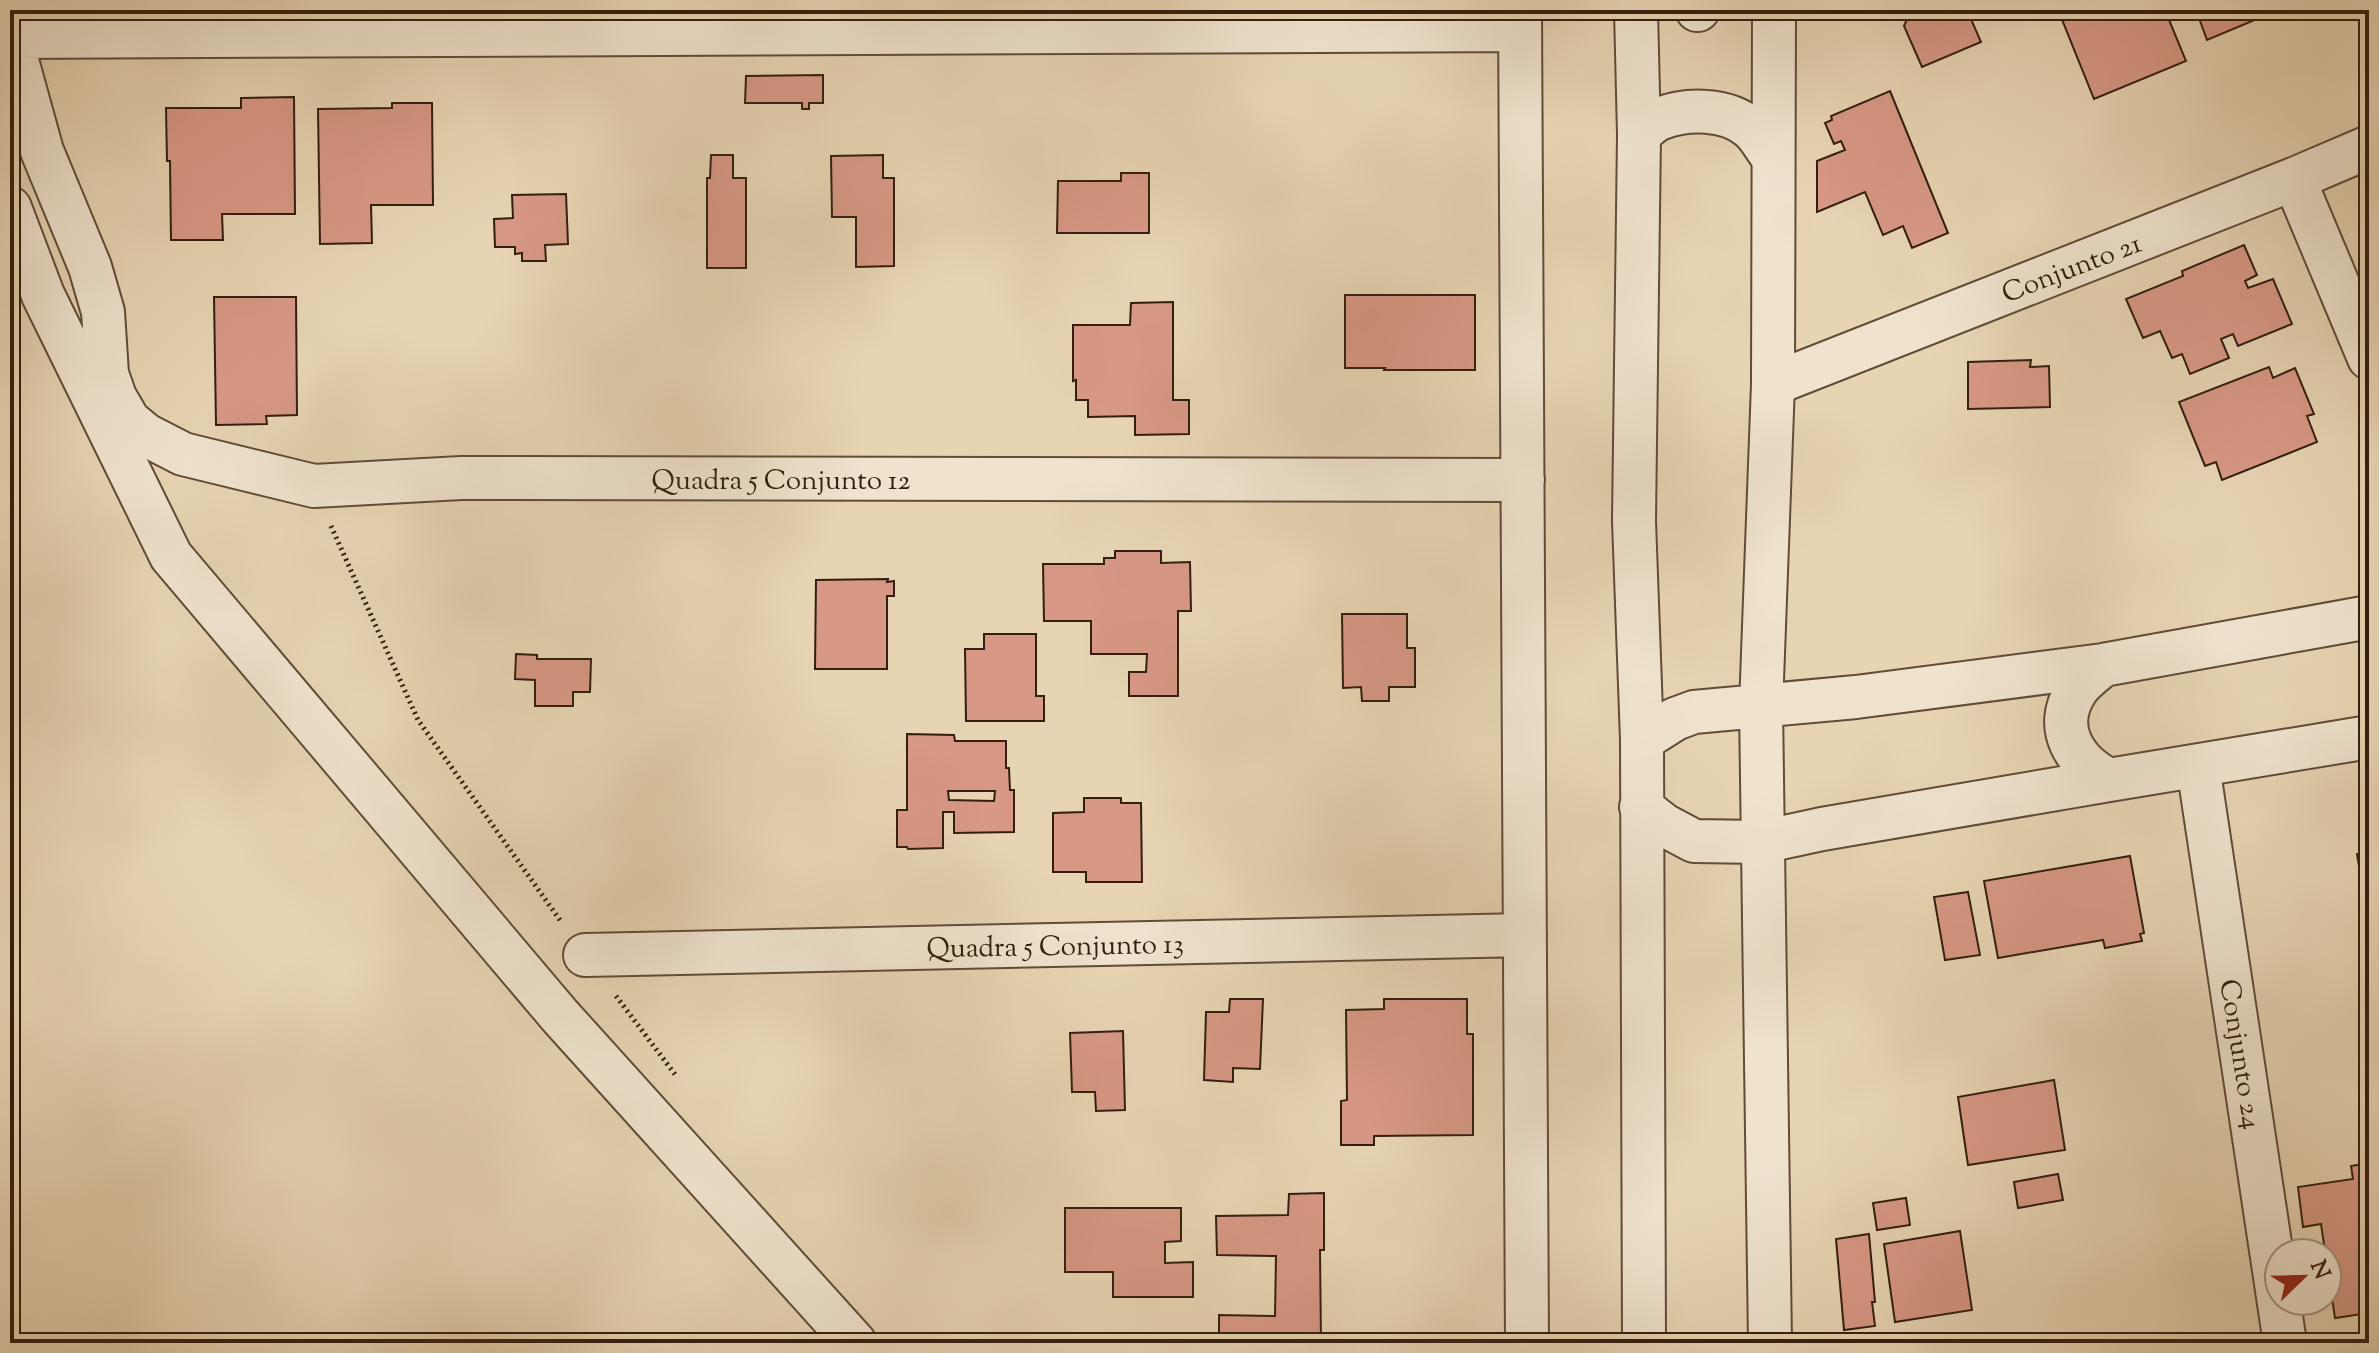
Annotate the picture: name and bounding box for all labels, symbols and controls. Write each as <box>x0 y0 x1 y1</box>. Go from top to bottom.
street label: Conjunto 21 <box>1996 225 2148 315</box>
street label: Quadra 5 Conjunto 12 <box>651 462 911 502</box>
street label: Quadra 5 Conjunto 13 <box>926 926 1184 970</box>
street label: Conjunto 24 <box>2207 977 2271 1132</box>
north arrow <box>2263 1237 2343 1317</box>
text: N <box>2300 1256 2337 1285</box>

